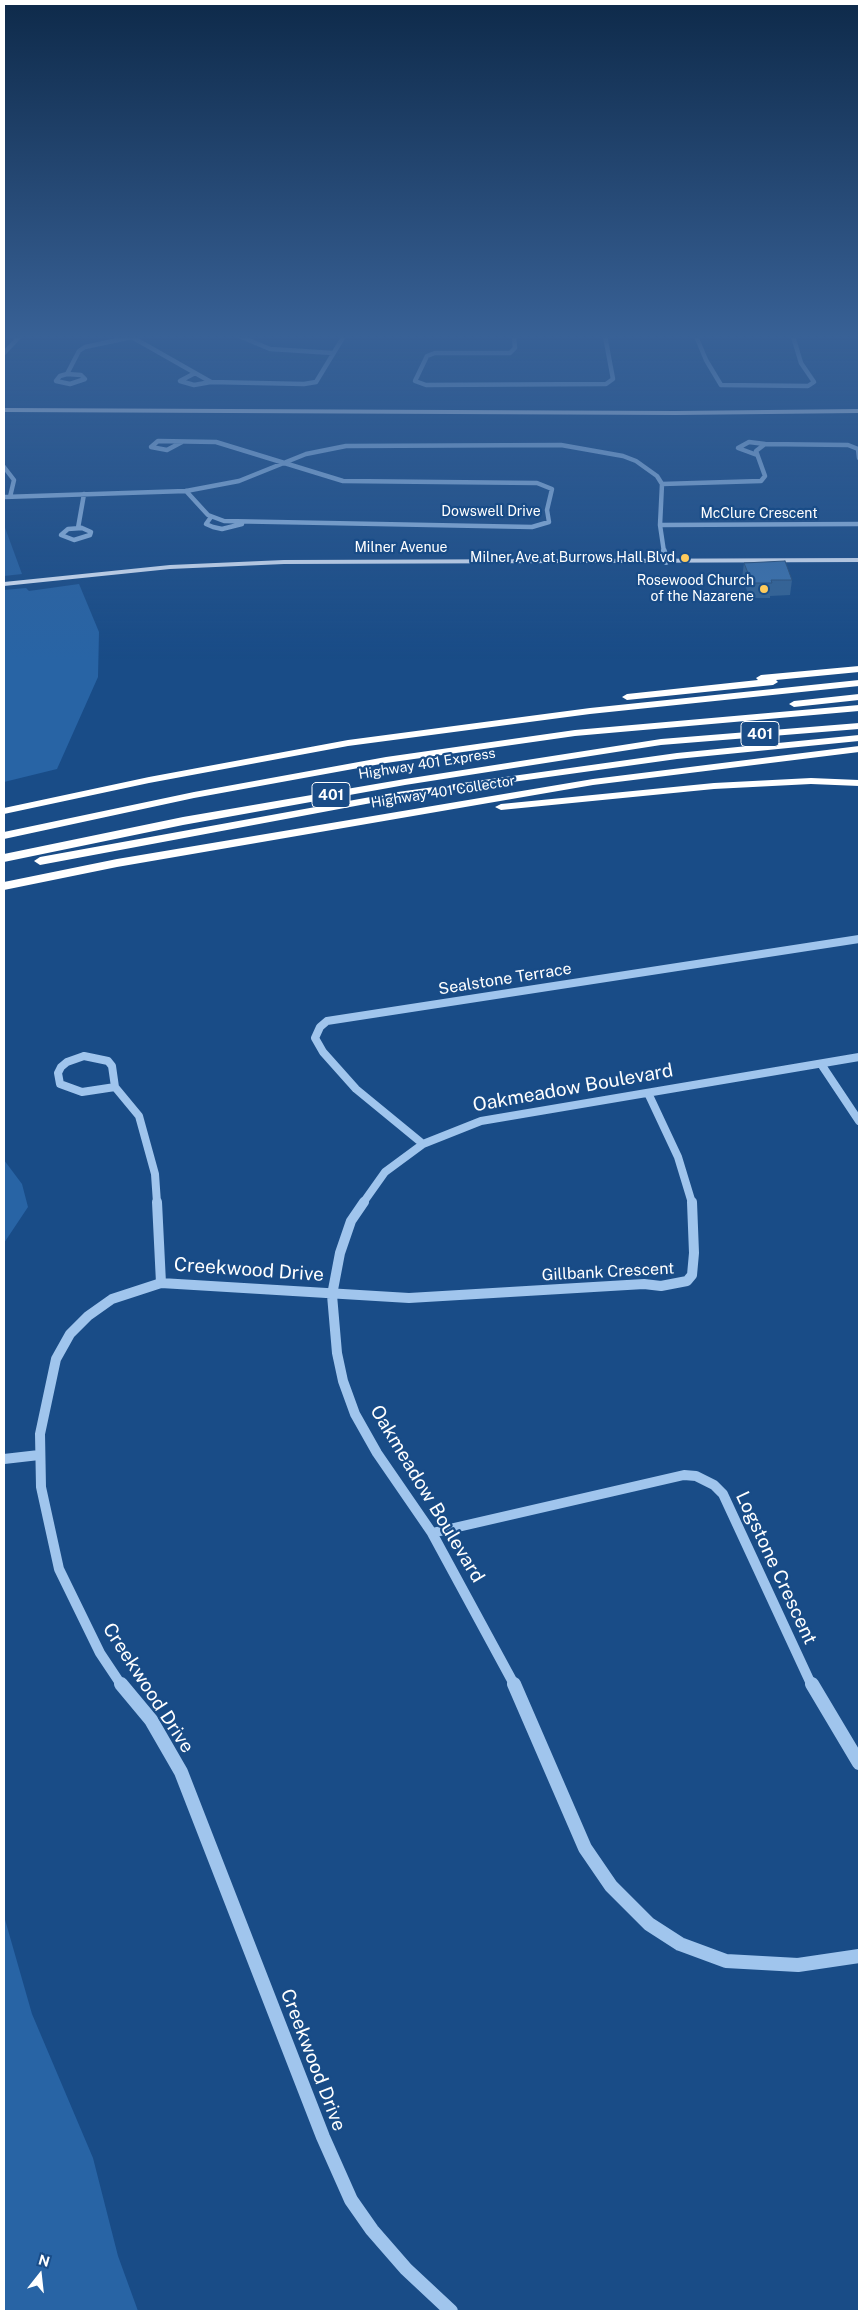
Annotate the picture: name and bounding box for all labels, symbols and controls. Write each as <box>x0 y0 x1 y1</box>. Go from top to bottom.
street label: Dowswell Drive <box>441 504 541 520</box>
street label: McClure Crescent <box>700 506 818 522</box>
street label: Milner Avenue <box>354 540 448 556</box>
place label: Milner Ave at Burrows Hall Blvd <box>470 550 675 566</box>
marker: Milner Ave at Burrows Hall Blvd <box>679 552 691 564</box>
place label: Rosewood Church of the Nazarene <box>637 573 754 606</box>
marker: Rosewood Church of the Nazarene <box>758 583 770 595</box>
road number: 401 <box>741 722 779 746</box>
street label: Highway 401 Express <box>357 745 497 783</box>
street label: Highway 401 Collector <box>370 772 516 812</box>
road number: 401 <box>312 782 350 808</box>
street label: Sealstone Terrace <box>437 959 573 999</box>
street label: Oakmeadow Boulevard <box>471 1059 675 1117</box>
street label: Creekwood Drive <box>173 1253 325 1287</box>
street label: Gillbank Crescent <box>541 1259 675 1285</box>
street label: Oakmeadow Boulevard <box>365 1401 489 1587</box>
street label: Logstone Crescent <box>731 1488 821 1648</box>
street label: Creekwood Drive <box>97 1619 199 1757</box>
street label: Creekwood Drive <box>275 1986 351 2134</box>
north arrow <box>15 2250 65 2300</box>
text: N <box>37 2251 52 2270</box>

